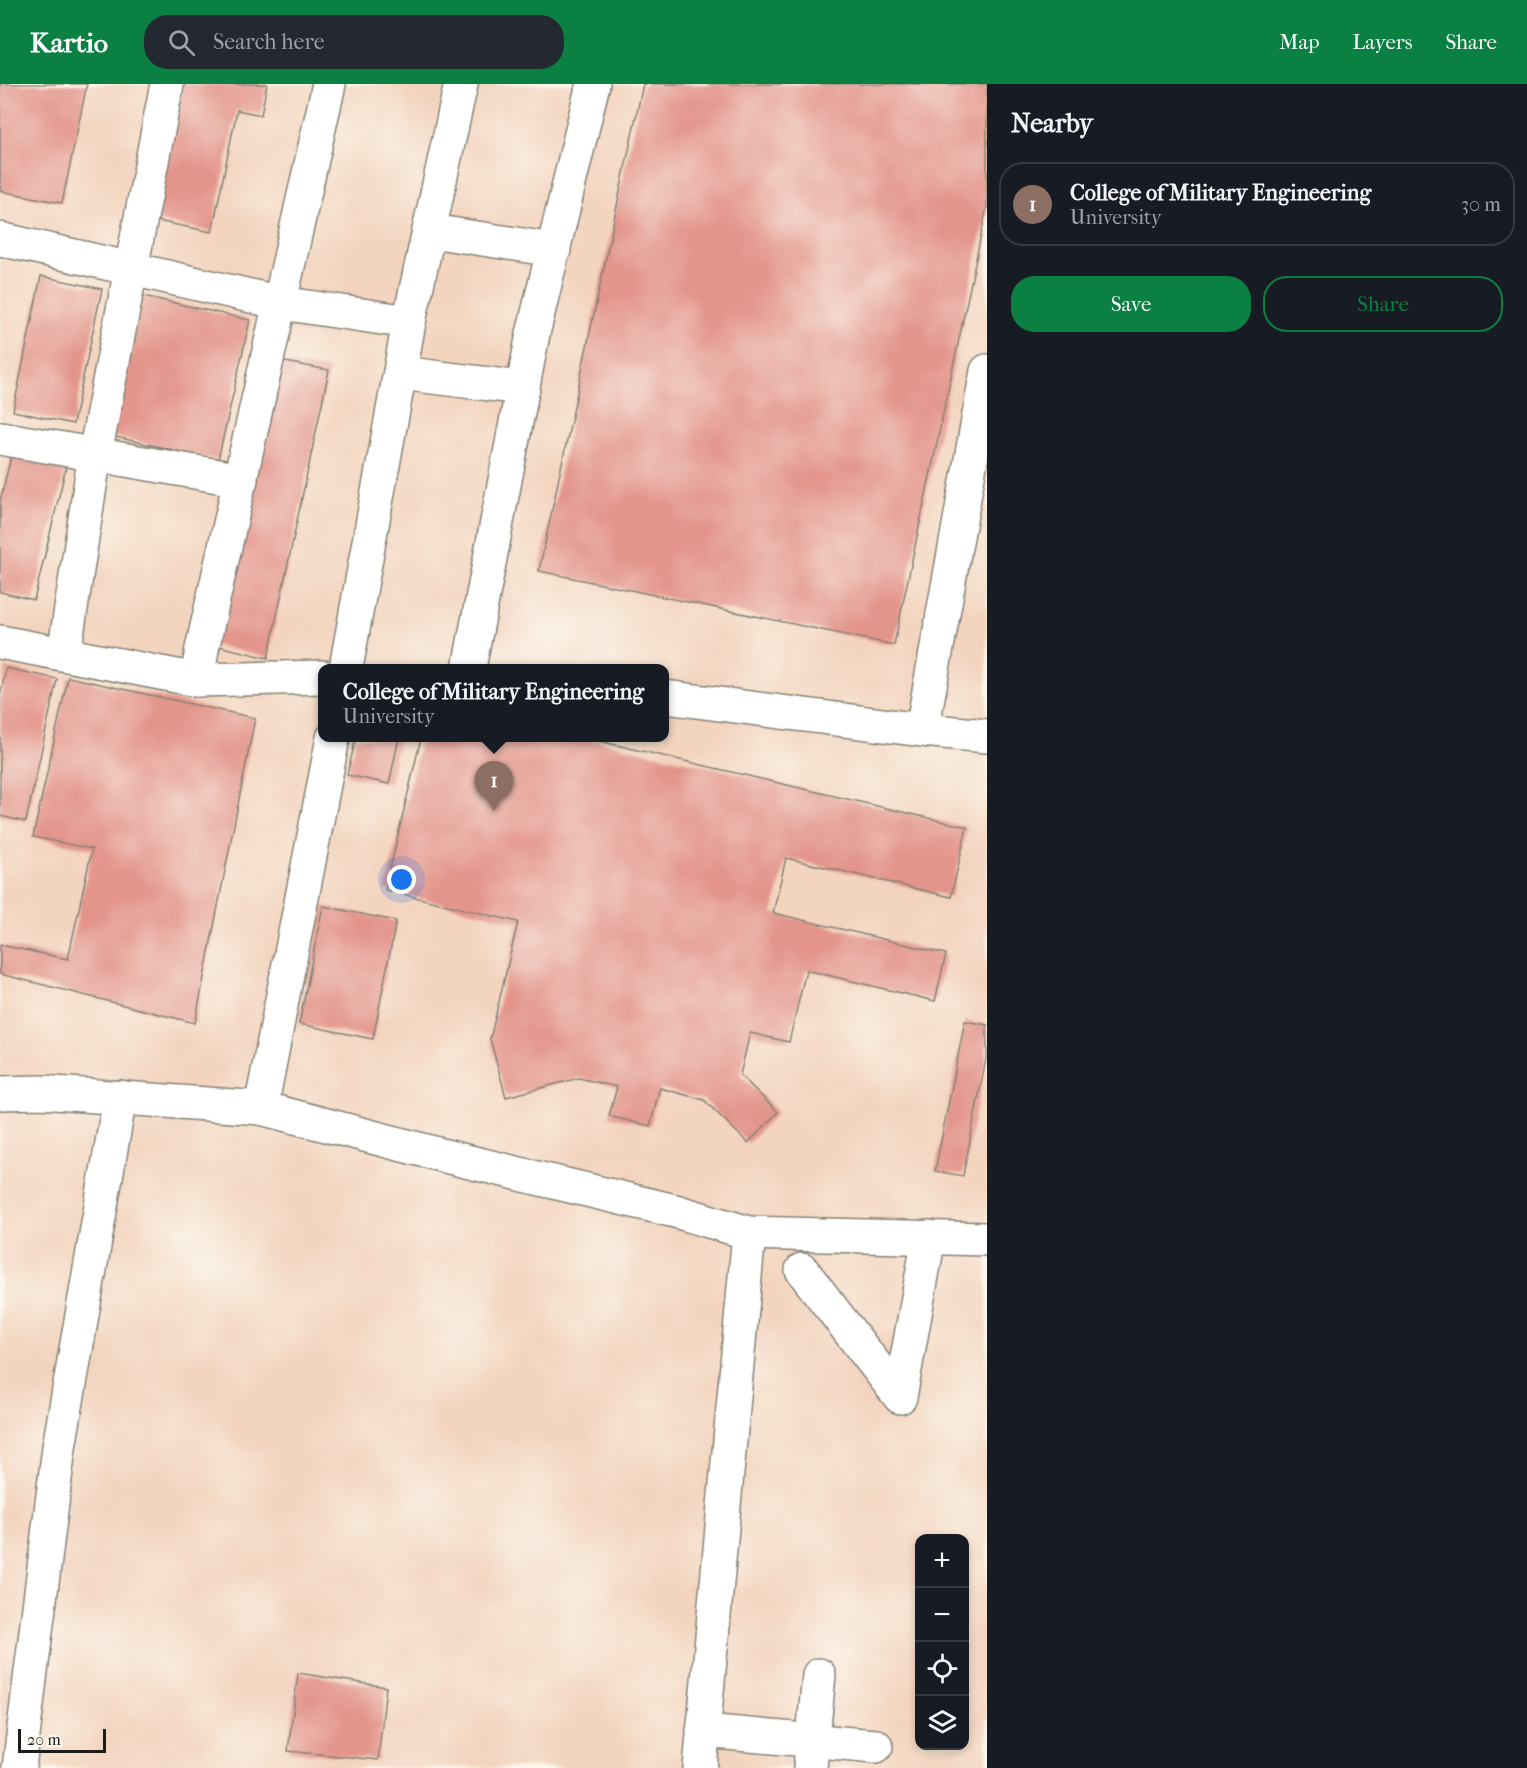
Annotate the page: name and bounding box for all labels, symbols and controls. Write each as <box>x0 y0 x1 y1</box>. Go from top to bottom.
search box <box>144 15 564 69</box>
text: Kartio <box>30 26 108 59</box>
icon: search <box>165 26 198 59</box>
text: Search here <box>213 29 325 55</box>
text: Map <box>1279 30 1320 54</box>
text: Layers <box>1353 30 1412 54</box>
text: Share <box>1445 30 1497 54</box>
text: Nearby <box>1011 108 1093 139</box>
text: College of Military Engineering <box>1070 180 1371 206</box>
text: 1 <box>1029 193 1036 216</box>
text: 30 m <box>1461 193 1501 216</box>
text: University <box>1070 206 1162 229</box>
button: Save <box>1011 276 1251 332</box>
button: Share <box>1263 276 1503 332</box>
popup <box>318 664 669 742</box>
text: College of Military Engineering <box>343 679 644 705</box>
text: University <box>343 705 435 728</box>
pin: 1 <box>474 762 514 811</box>
your location <box>387 865 416 894</box>
map controls <box>915 1534 969 1750</box>
button: + <box>915 1534 969 1588</box>
button: − <box>915 1588 969 1642</box>
button: locate <box>915 1642 969 1696</box>
button: layers <box>915 1696 969 1750</box>
scale bar <box>18 1726 106 1754</box>
text: 20 m <box>27 1730 61 1749</box>

